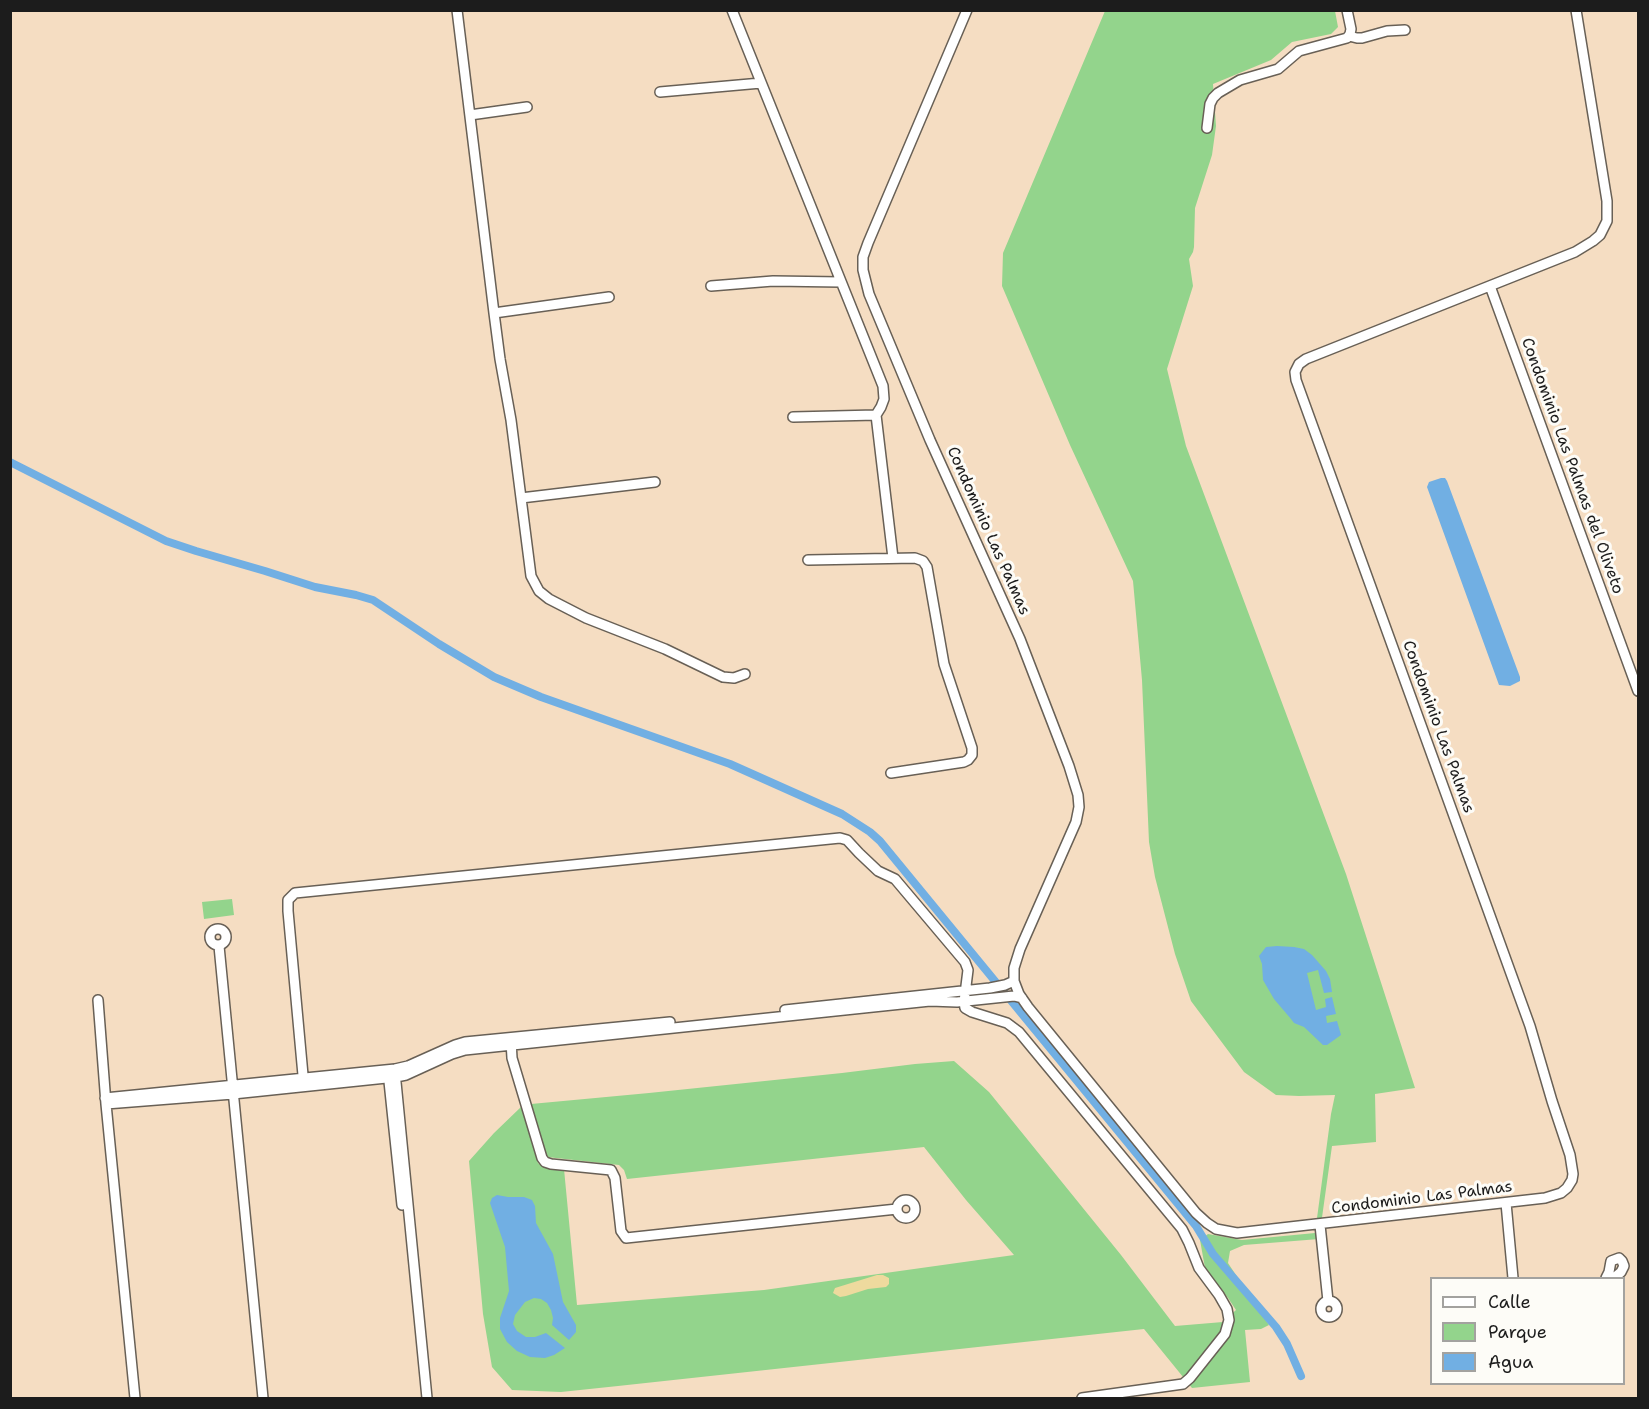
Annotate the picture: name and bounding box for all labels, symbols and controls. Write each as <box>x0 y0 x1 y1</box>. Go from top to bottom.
street label: Condominio Las Palmas del Oliveto <box>1517 335 1627 597</box>
street label: Condominio Las Palmas <box>942 444 1034 618</box>
street label: Condominio Las Palmas <box>1398 638 1478 816</box>
street label: Condominio Las Palmas <box>1330 1177 1514 1219</box>
legend <box>1430 1277 1625 1385</box>
text: Calle <box>1488 1290 1531 1314</box>
text: Parque <box>1488 1320 1547 1344</box>
text: Agua <box>1488 1350 1533 1374</box>

